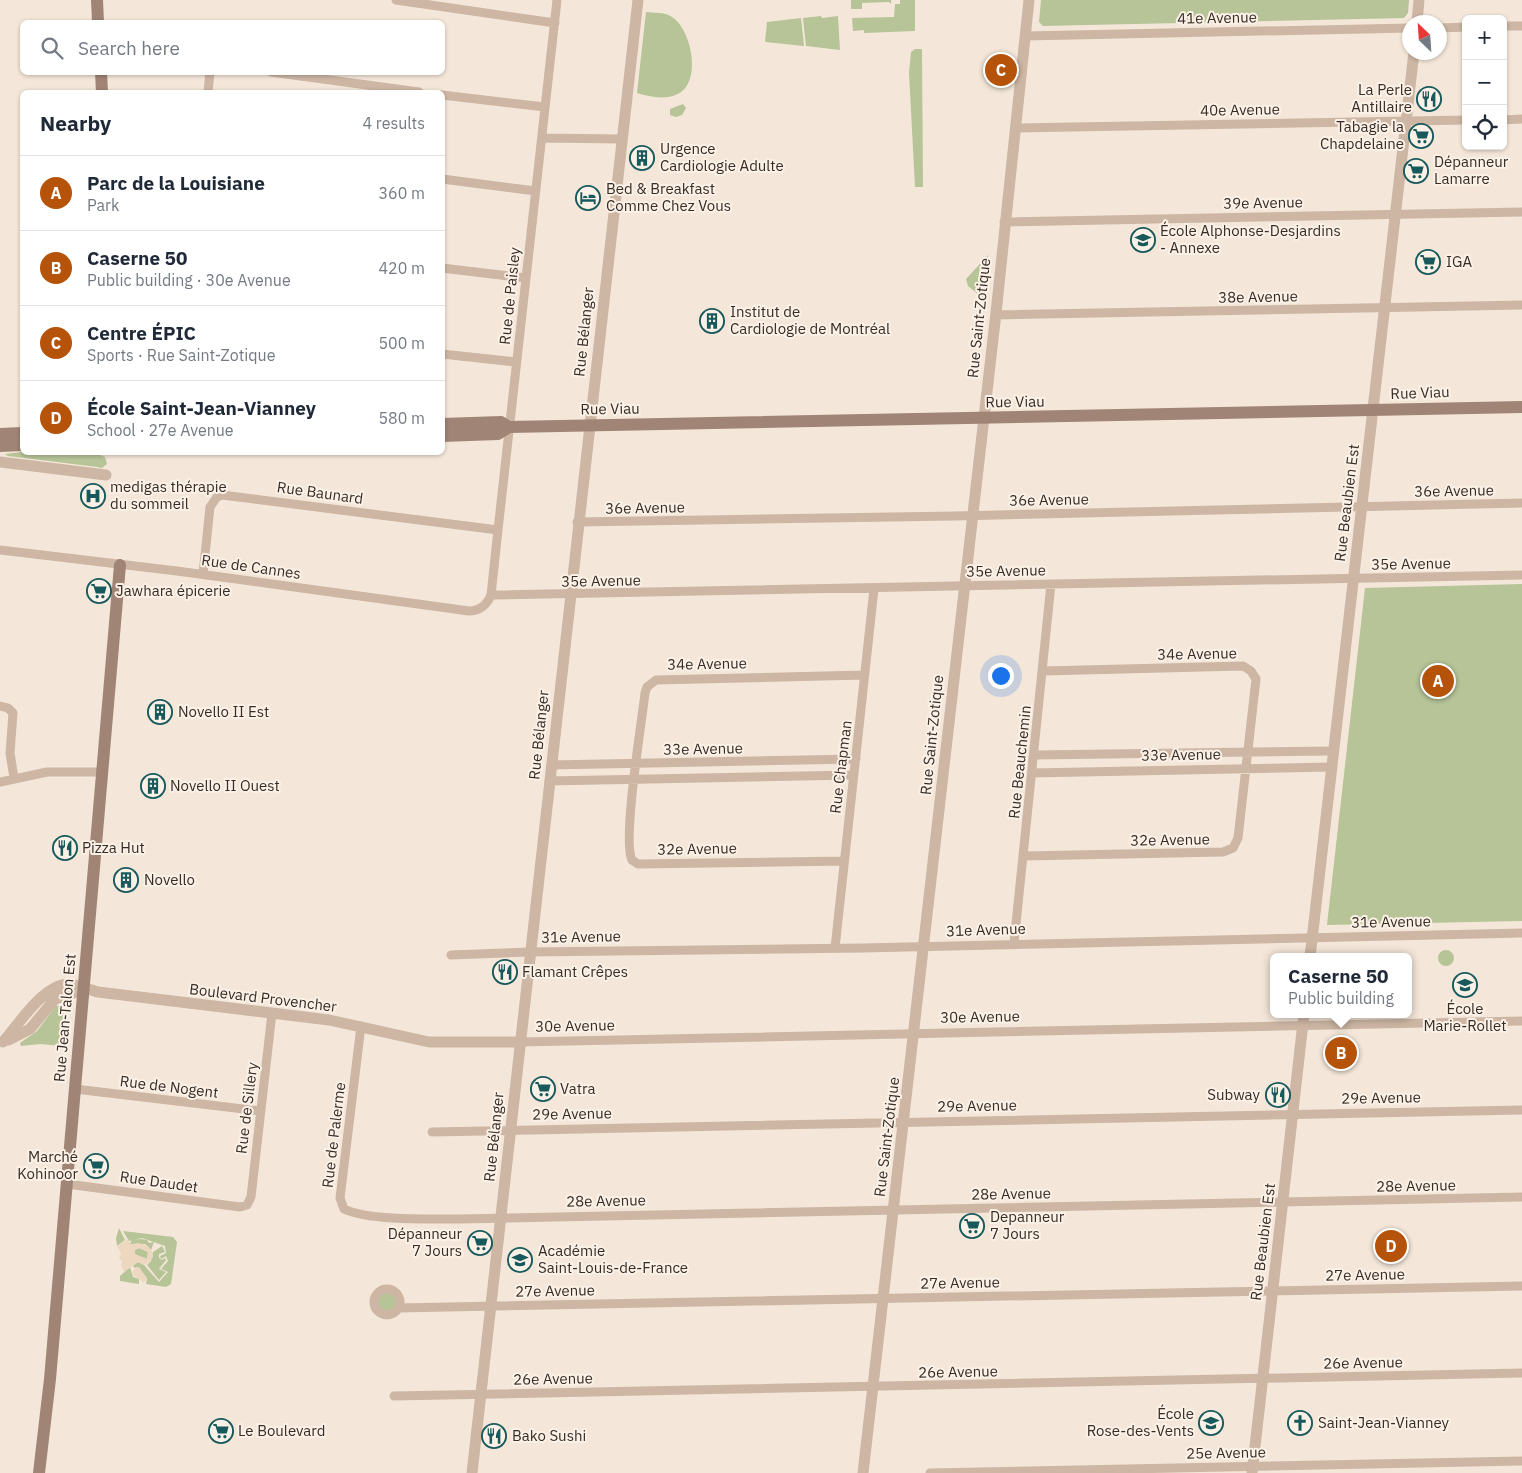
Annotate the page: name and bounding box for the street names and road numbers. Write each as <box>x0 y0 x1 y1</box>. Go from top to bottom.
street label: 41e Avenue <box>1177 7 1257 28</box>
street label: 40e Avenue <box>1200 99 1280 120</box>
street label: 39e Avenue <box>1223 192 1303 213</box>
street label: Rue de Paisley <box>495 246 524 346</box>
street label: Rue Saint-Zotique <box>963 257 994 379</box>
street label: Rue Bélanger <box>569 286 598 378</box>
street label: 38e Avenue <box>1218 286 1298 307</box>
street label: Rue Viau <box>1390 382 1450 403</box>
street label: Rue Viau <box>985 391 1045 412</box>
street label: Rue Viau <box>580 398 640 419</box>
street label: Rue Beaubien Est <box>1330 443 1363 563</box>
street label: Rue Baunard <box>276 477 364 508</box>
street label: 36e Avenue <box>1414 480 1494 501</box>
street label: 36e Avenue <box>1009 489 1089 510</box>
street label: 36e Avenue <box>605 497 685 518</box>
street label: Rue de Cannes <box>200 550 302 583</box>
street label: 35e Avenue <box>1371 553 1451 574</box>
street label: 35e Avenue <box>966 560 1046 581</box>
street label: 35e Avenue <box>561 570 641 591</box>
street label: 34e Avenue <box>1157 643 1237 664</box>
street label: 34e Avenue <box>667 653 747 674</box>
street label: Rue Saint-Zotique <box>916 674 947 796</box>
street label: Rue Bélanger <box>524 689 553 781</box>
street label: Rue Beauchemin <box>1004 704 1035 820</box>
street label: Rue Chapman <box>825 719 856 815</box>
street label: 33e Avenue <box>663 738 743 759</box>
street label: 33e Avenue <box>1141 744 1221 765</box>
street label: 32e Avenue <box>1130 829 1210 850</box>
street label: 32e Avenue <box>657 838 737 859</box>
street label: 31e Avenue <box>1351 911 1431 932</box>
street label: 31e Avenue <box>946 919 1026 940</box>
street label: 31e Avenue <box>541 926 621 947</box>
street label: Rue Jean-Talon Est <box>49 953 80 1083</box>
street label: Boulevard Provencher <box>188 979 338 1016</box>
street label: 30e Avenue <box>940 1006 1020 1027</box>
street label: 30e Avenue <box>535 1015 615 1036</box>
street label: Rue de Sillery <box>231 1060 262 1155</box>
street label: Rue de Nogent <box>119 1071 219 1102</box>
street label: Rue Saint-Zotique <box>870 1076 903 1198</box>
street label: Rue de Palerme <box>318 1081 349 1189</box>
street label: 29e Avenue <box>1341 1087 1421 1108</box>
street label: Rue Bélanger <box>479 1091 508 1183</box>
street label: 29e Avenue <box>937 1095 1017 1116</box>
street label: 29e Avenue <box>532 1103 612 1124</box>
street label: Rue Daudet <box>119 1167 199 1196</box>
street label: 28e Avenue <box>1376 1175 1456 1196</box>
street label: Rue Beaubien Est <box>1246 1182 1279 1302</box>
street label: 28e Avenue <box>971 1183 1051 1204</box>
street label: 28e Avenue <box>566 1190 646 1211</box>
street label: 27e Avenue <box>1325 1264 1405 1285</box>
street label: 27e Avenue <box>920 1272 1000 1293</box>
street label: 27e Avenue <box>515 1280 595 1301</box>
street label: 26e Avenue <box>1323 1352 1403 1373</box>
street label: 26e Avenue <box>918 1361 998 1382</box>
street label: 26e Avenue <box>513 1368 593 1389</box>
street label: 25e Avenue <box>1186 1442 1266 1463</box>

